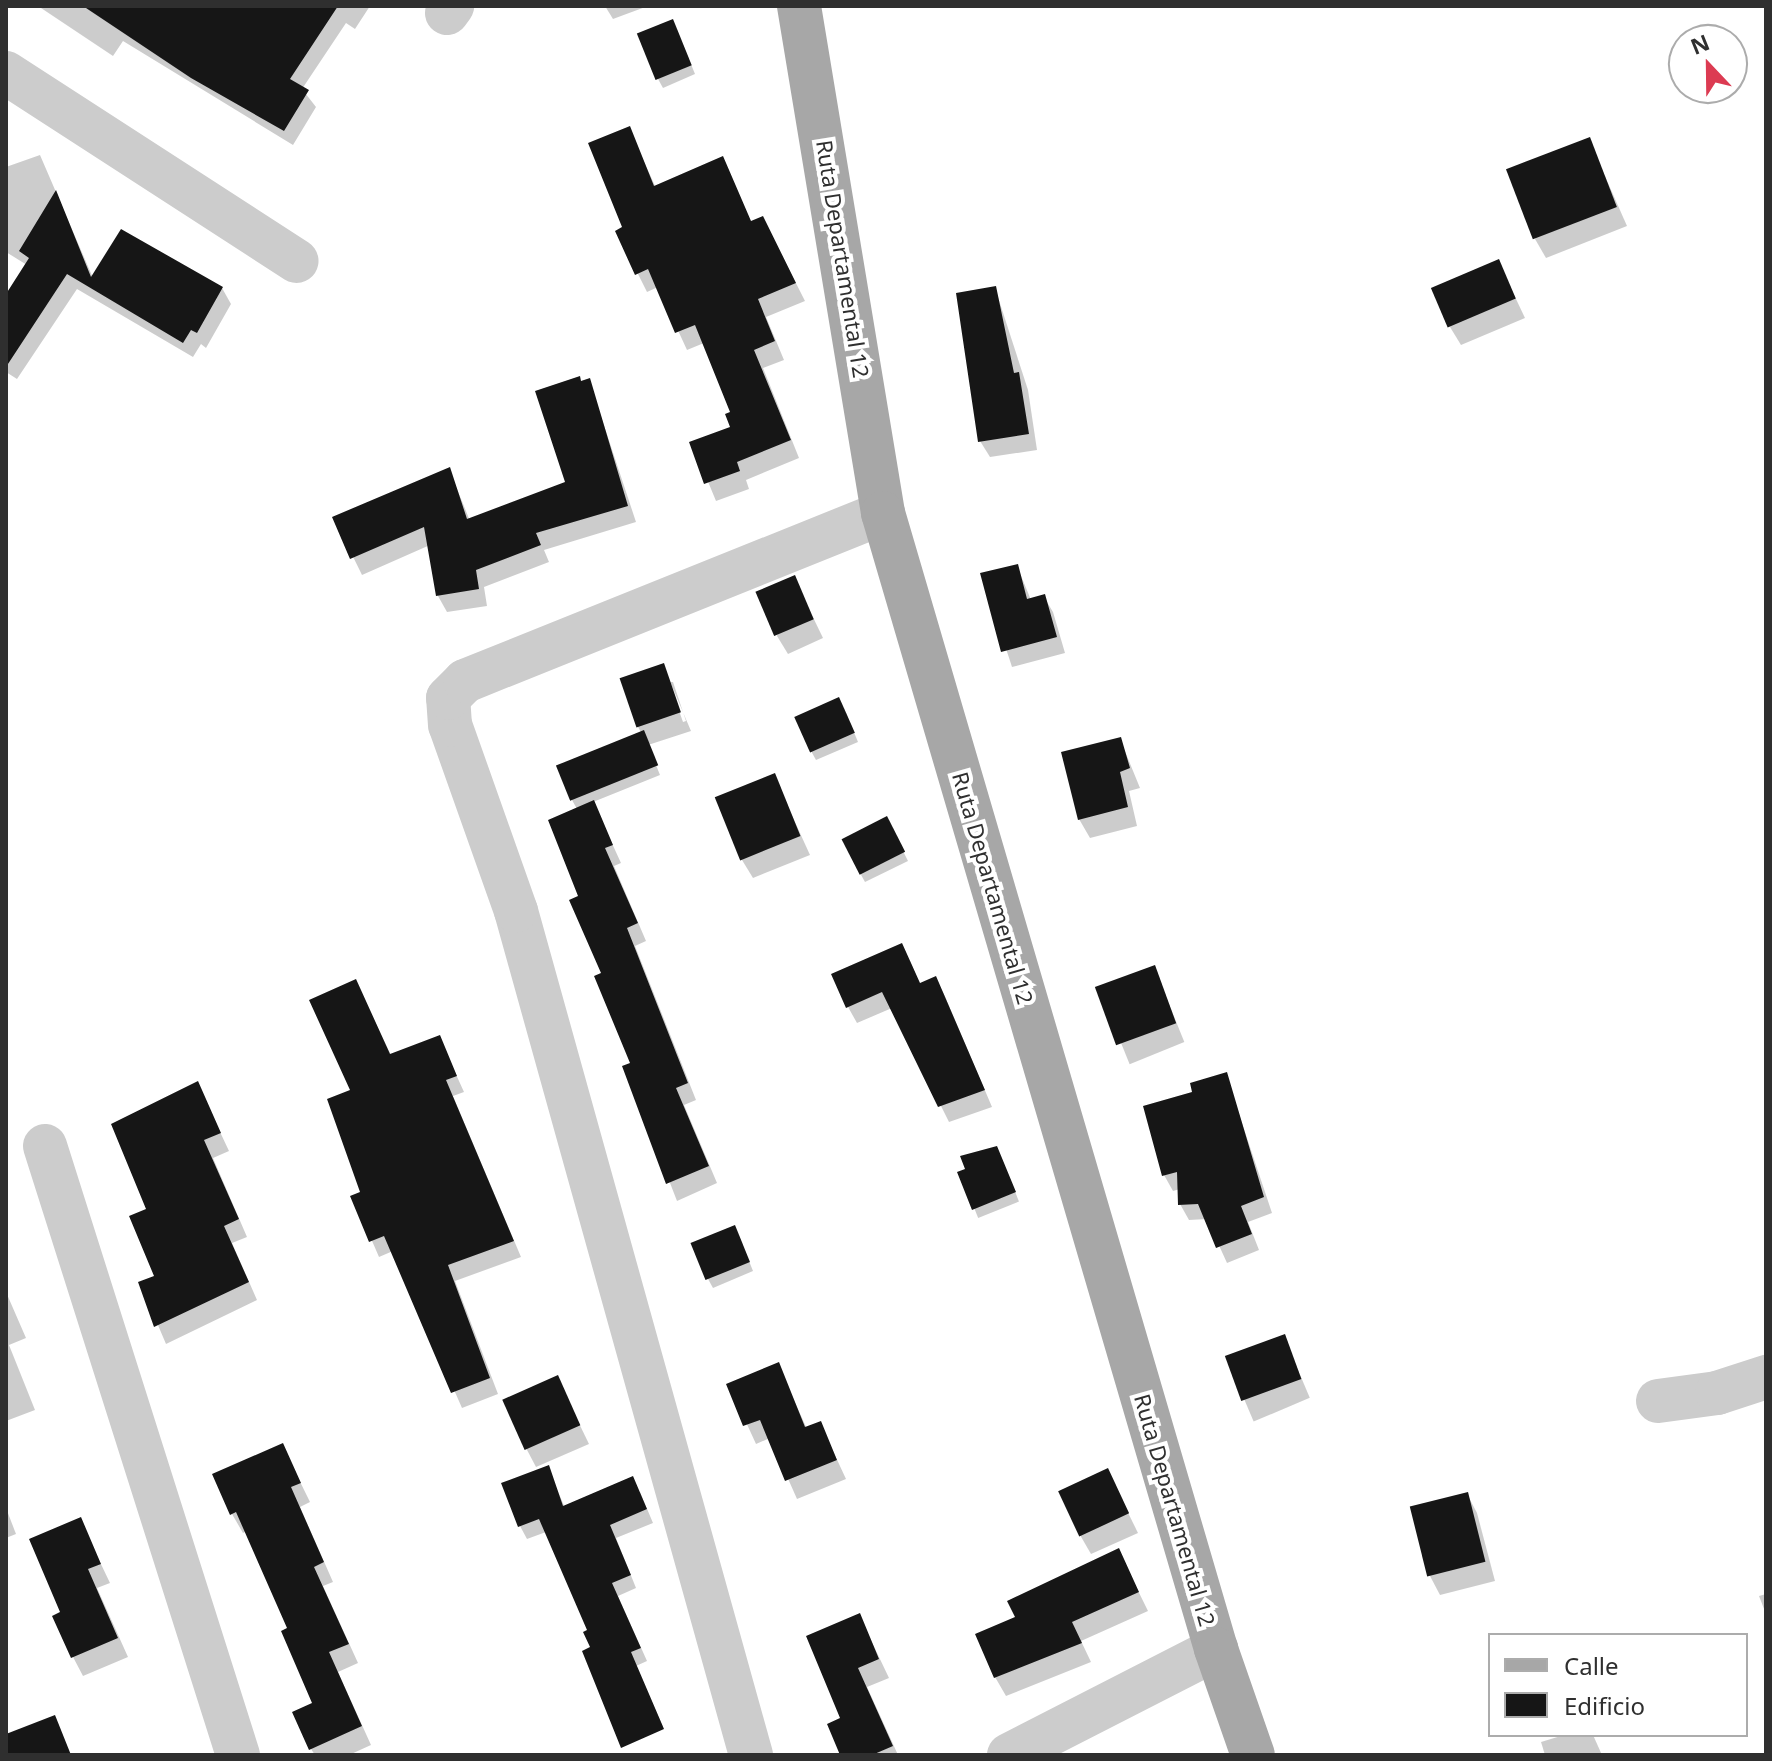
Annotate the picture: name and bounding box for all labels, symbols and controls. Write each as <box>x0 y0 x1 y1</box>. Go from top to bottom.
north arrow <box>1668 24 1748 104</box>
text: N <box>1686 26 1714 61</box>
street label: Ruta Departamental 12 <box>811 138 875 380</box>
street label: Ruta Departamental 12 <box>947 769 1039 1007</box>
street label: Ruta Departamental 12 <box>1129 1391 1221 1629</box>
legend <box>1488 1633 1748 1737</box>
text: Calle <box>1564 1649 1619 1682</box>
text: Edificio <box>1564 1689 1645 1722</box>

